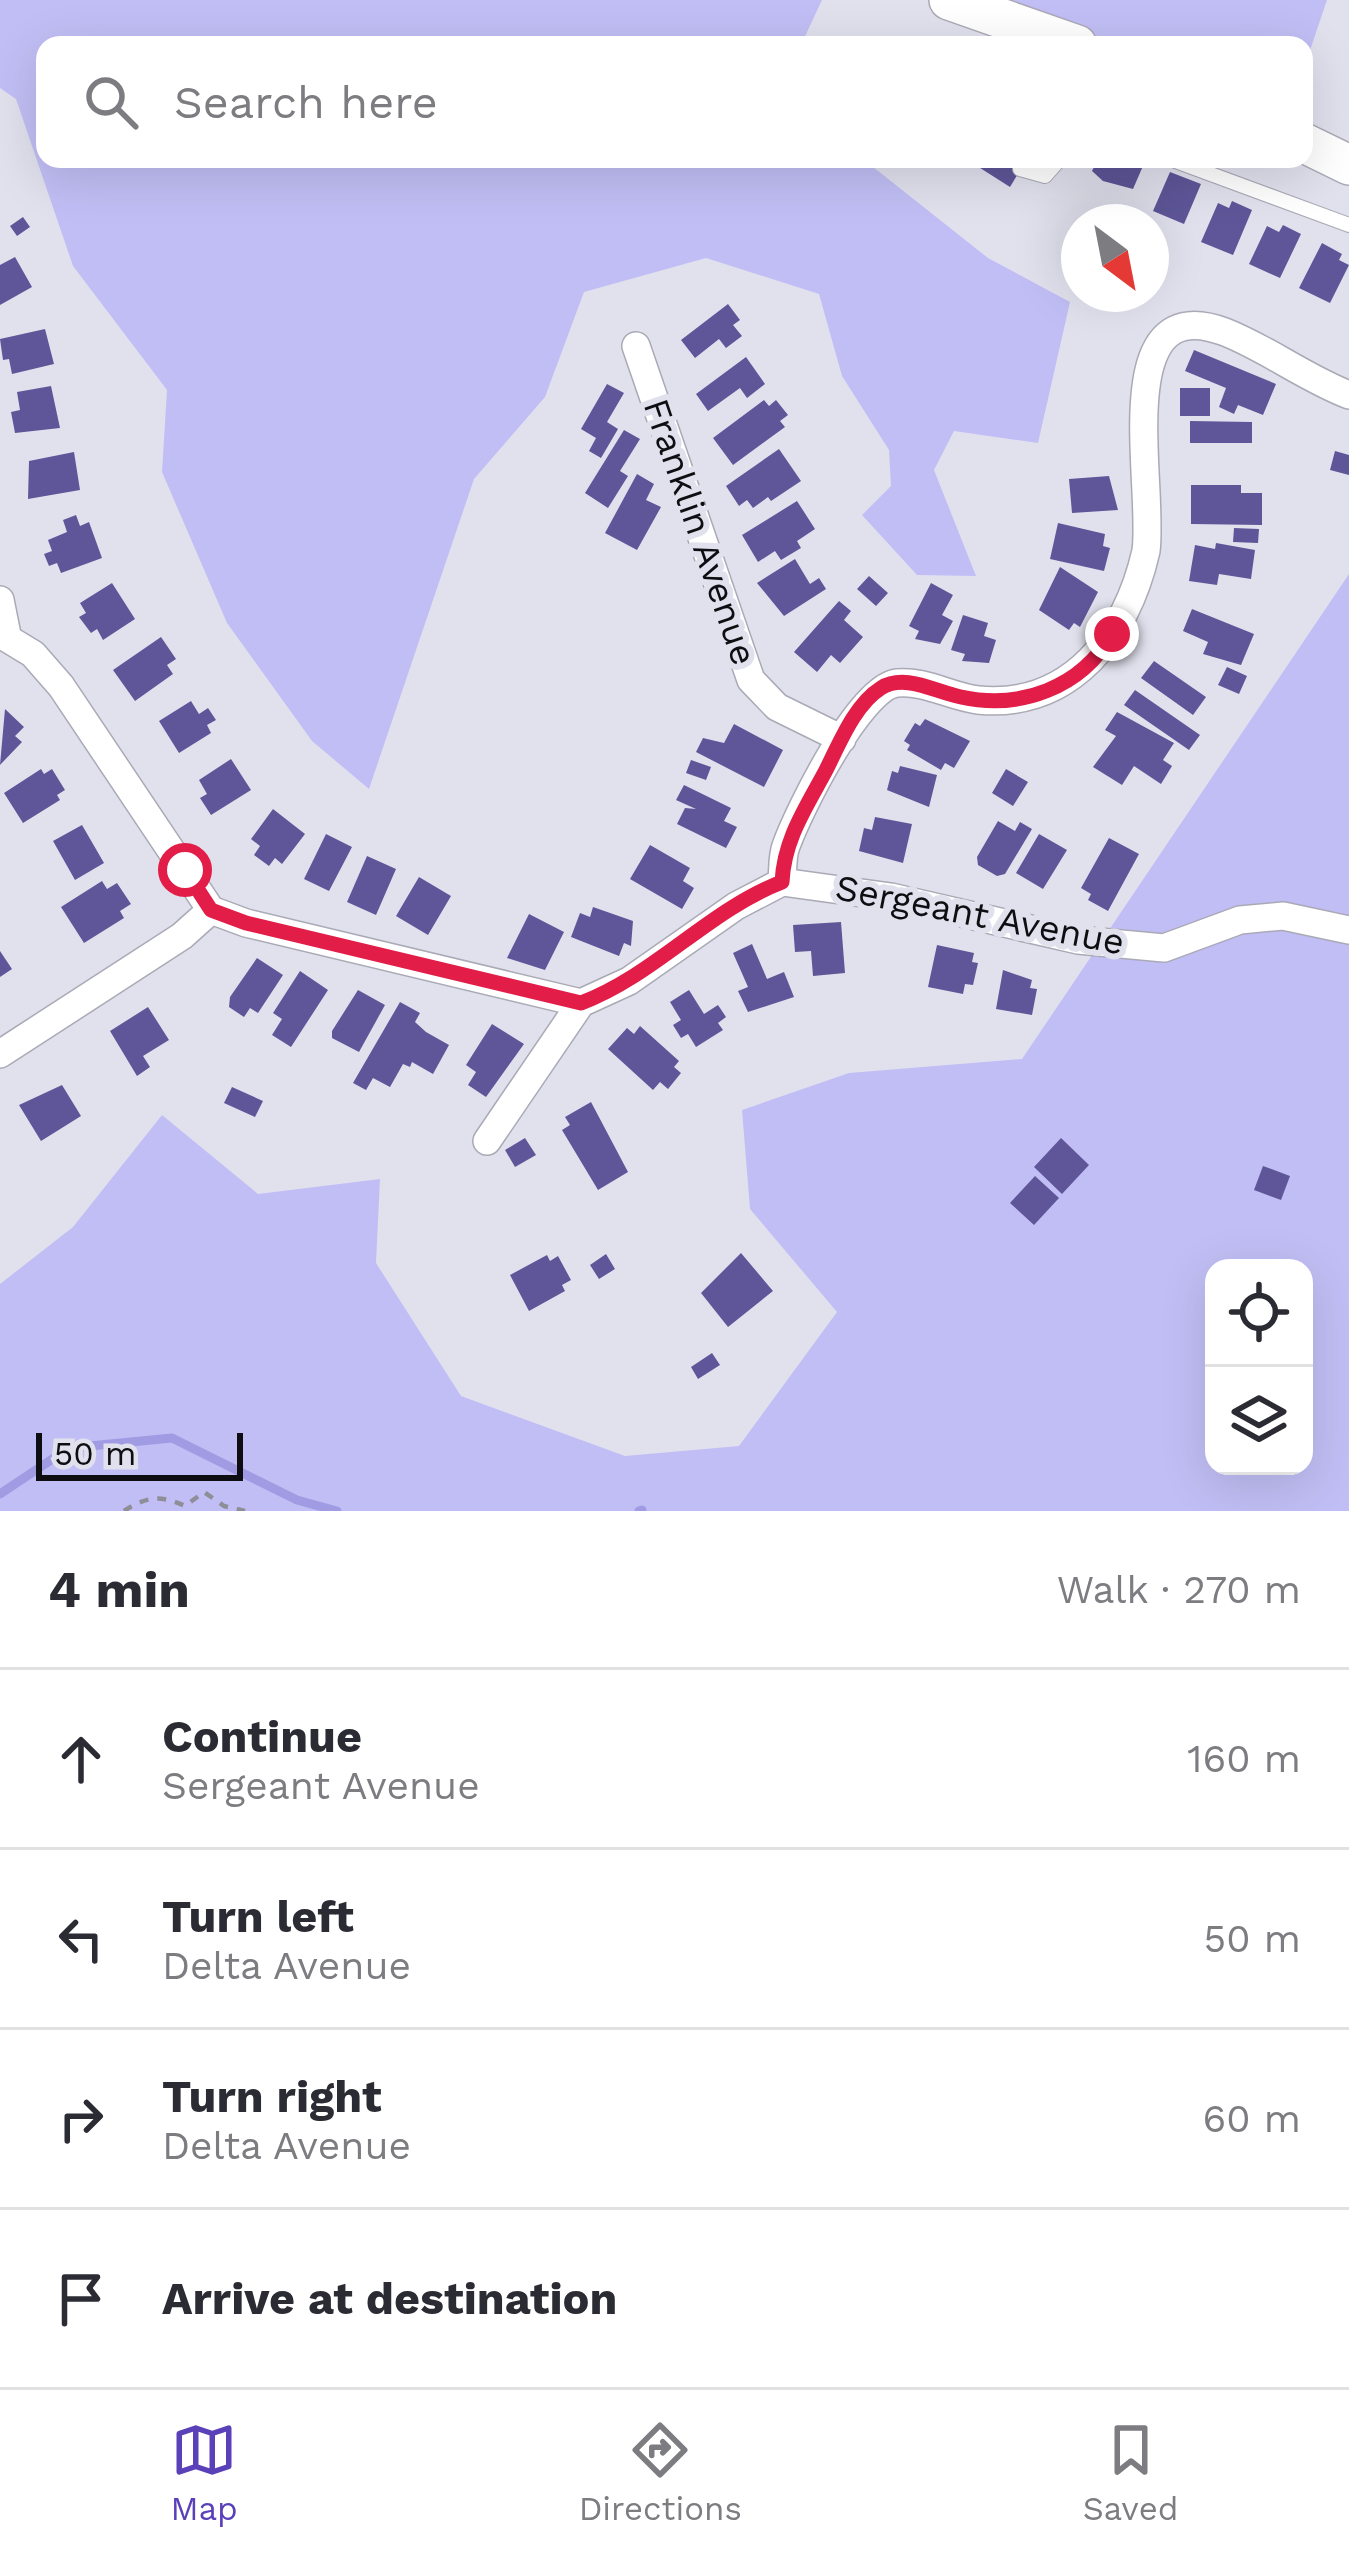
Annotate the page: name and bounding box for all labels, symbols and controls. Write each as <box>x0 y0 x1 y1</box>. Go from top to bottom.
search box <box>36 36 1313 168</box>
icon: search <box>78 69 144 135</box>
text: Search here <box>174 76 438 129</box>
north arrow <box>1061 204 1169 312</box>
street label: Franklin Avenue <box>635 393 765 671</box>
route end <box>1085 607 1139 661</box>
route start <box>158 843 212 897</box>
street label: Sergeant Avenue <box>832 866 1128 964</box>
map controls <box>1205 1259 1313 1475</box>
button: locate <box>1205 1259 1313 1367</box>
button: layers <box>1205 1367 1313 1475</box>
scale bar <box>36 1427 243 1480</box>
text: 50 m <box>54 1434 136 1473</box>
text: 4 min <box>48 1560 190 1619</box>
text: Walk · 270 m <box>1057 1567 1301 1612</box>
text: Continue <box>162 1710 362 1763</box>
icon: ahead <box>48 1726 114 1792</box>
text: 160 m <box>1187 1736 1301 1781</box>
text: Sergeant Avenue <box>162 1763 480 1808</box>
text: Turn left <box>162 1890 354 1943</box>
icon: left <box>48 1906 114 1972</box>
text: 50 m <box>1204 1916 1301 1961</box>
text: Delta Avenue <box>162 1943 411 1988</box>
text: Turn right <box>162 2070 382 2123</box>
icon: right <box>48 2086 114 2152</box>
text: 60 m <box>1203 2096 1301 2141</box>
text: Delta Avenue <box>162 2123 411 2168</box>
icon: arrive <box>48 2266 114 2332</box>
text: Arrive at destination <box>162 2272 617 2325</box>
tab: Map <box>170 2417 238 2528</box>
tab: Directions <box>579 2417 742 2528</box>
tab: Saved <box>1083 2417 1179 2528</box>

